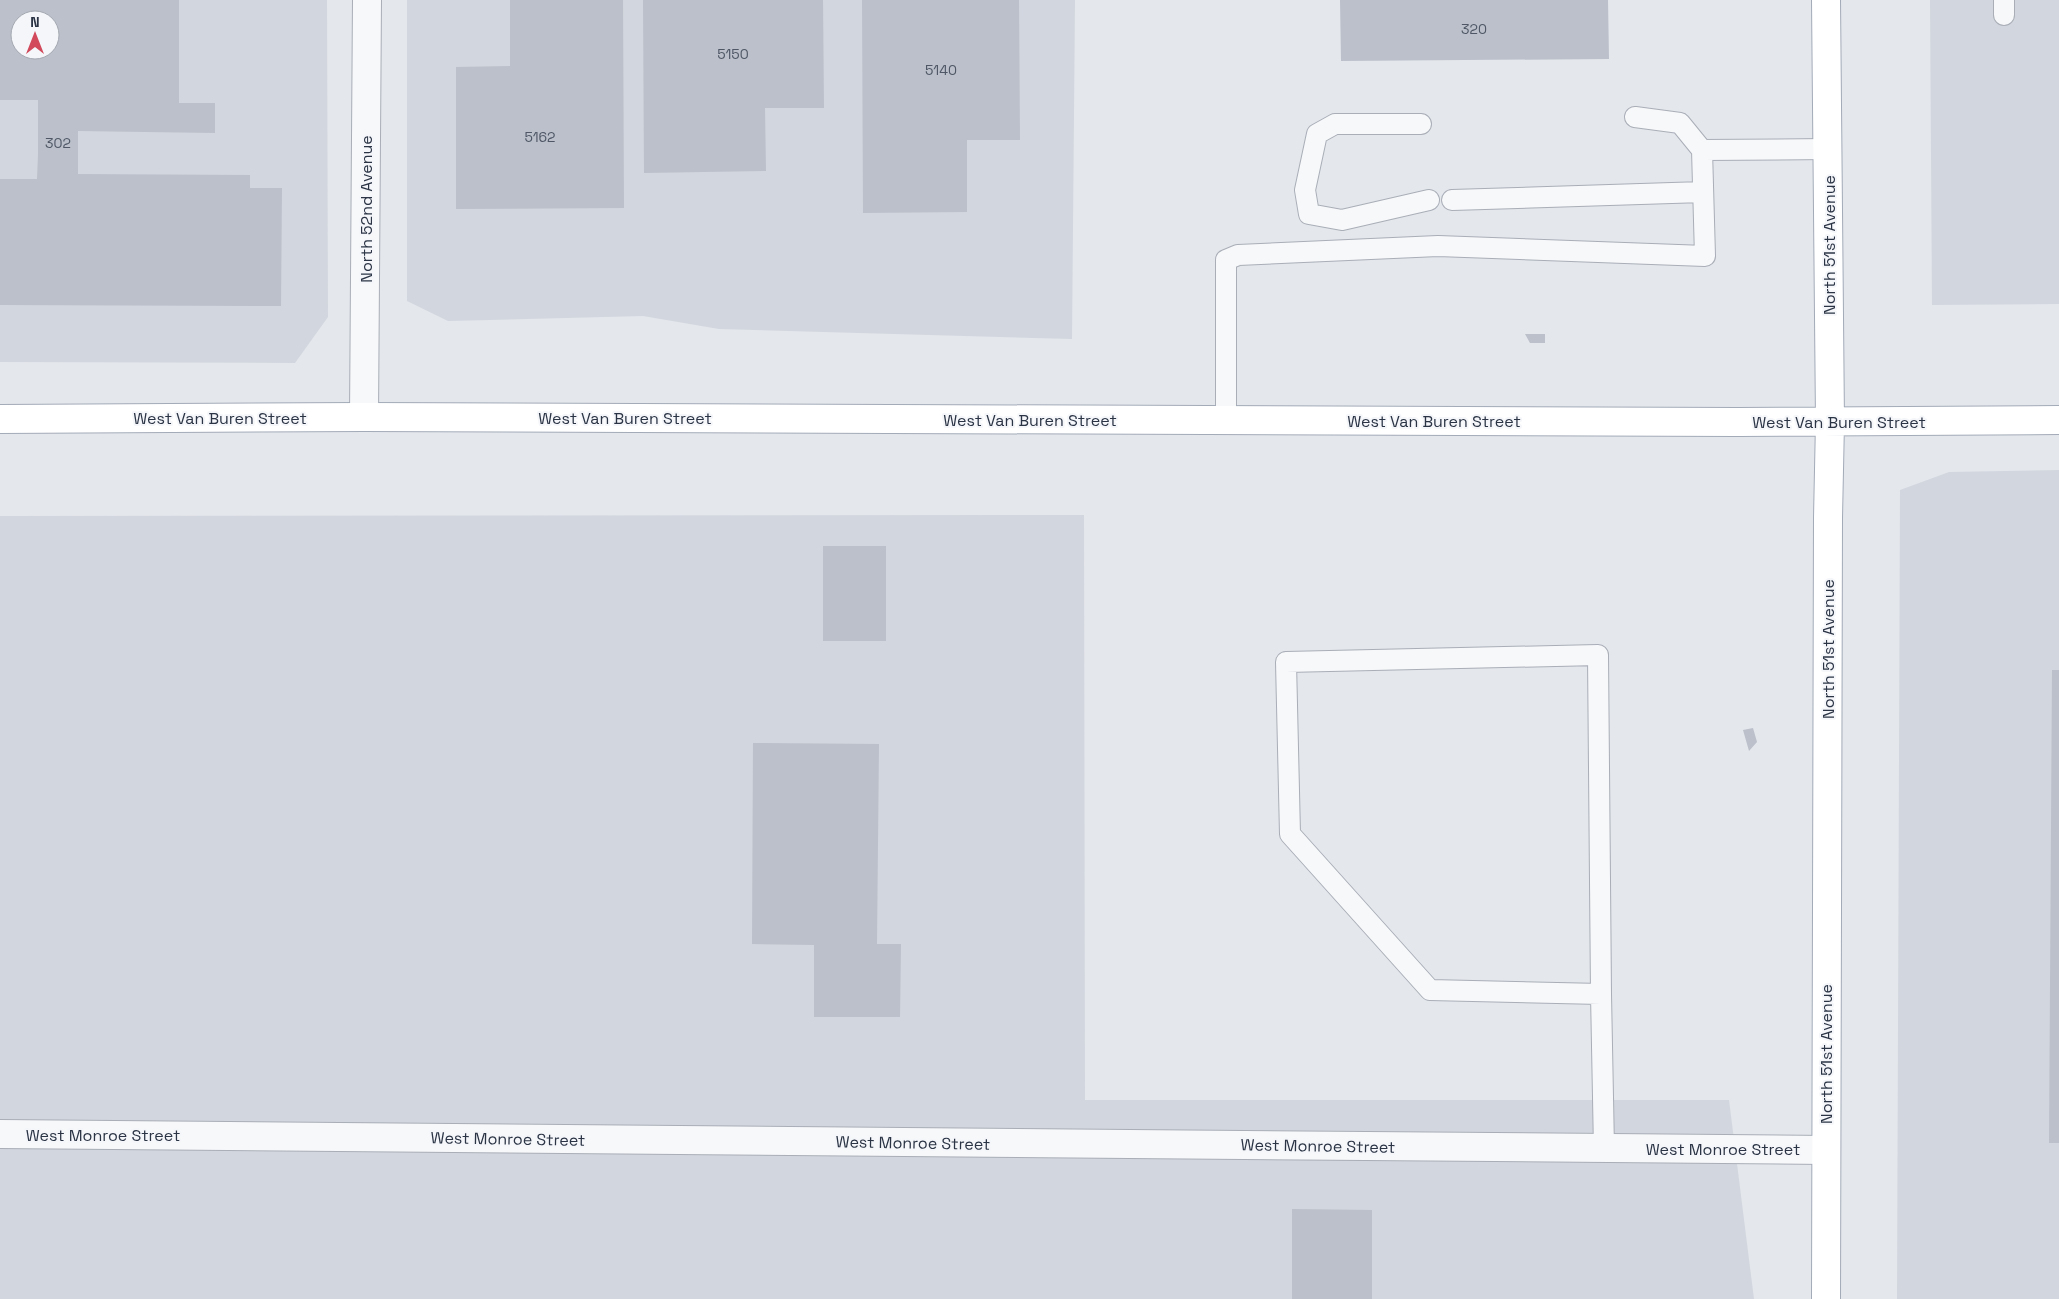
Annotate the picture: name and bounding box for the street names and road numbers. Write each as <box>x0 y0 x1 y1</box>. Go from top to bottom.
street label: North 52nd Avenue <box>356 135 377 283</box>
street label: North 51st Avenue <box>1819 175 1840 315</box>
street label: West Van Buren Street <box>133 408 307 429</box>
street label: West Van Buren Street <box>538 408 712 429</box>
street label: West Van Buren Street <box>943 410 1117 431</box>
street label: West Van Buren Street <box>1347 411 1521 432</box>
street label: West Van Buren Street <box>1752 412 1926 433</box>
street label: North 51st Avenue <box>1818 579 1839 719</box>
street label: North 51st Avenue <box>1816 984 1837 1124</box>
street label: West Monroe Street <box>26 1125 180 1146</box>
street label: West Monroe Street <box>431 1127 585 1151</box>
street label: West Monroe Street <box>836 1131 990 1155</box>
street label: West Monroe Street <box>1241 1134 1395 1158</box>
street label: West Monroe Street <box>1646 1139 1800 1160</box>

